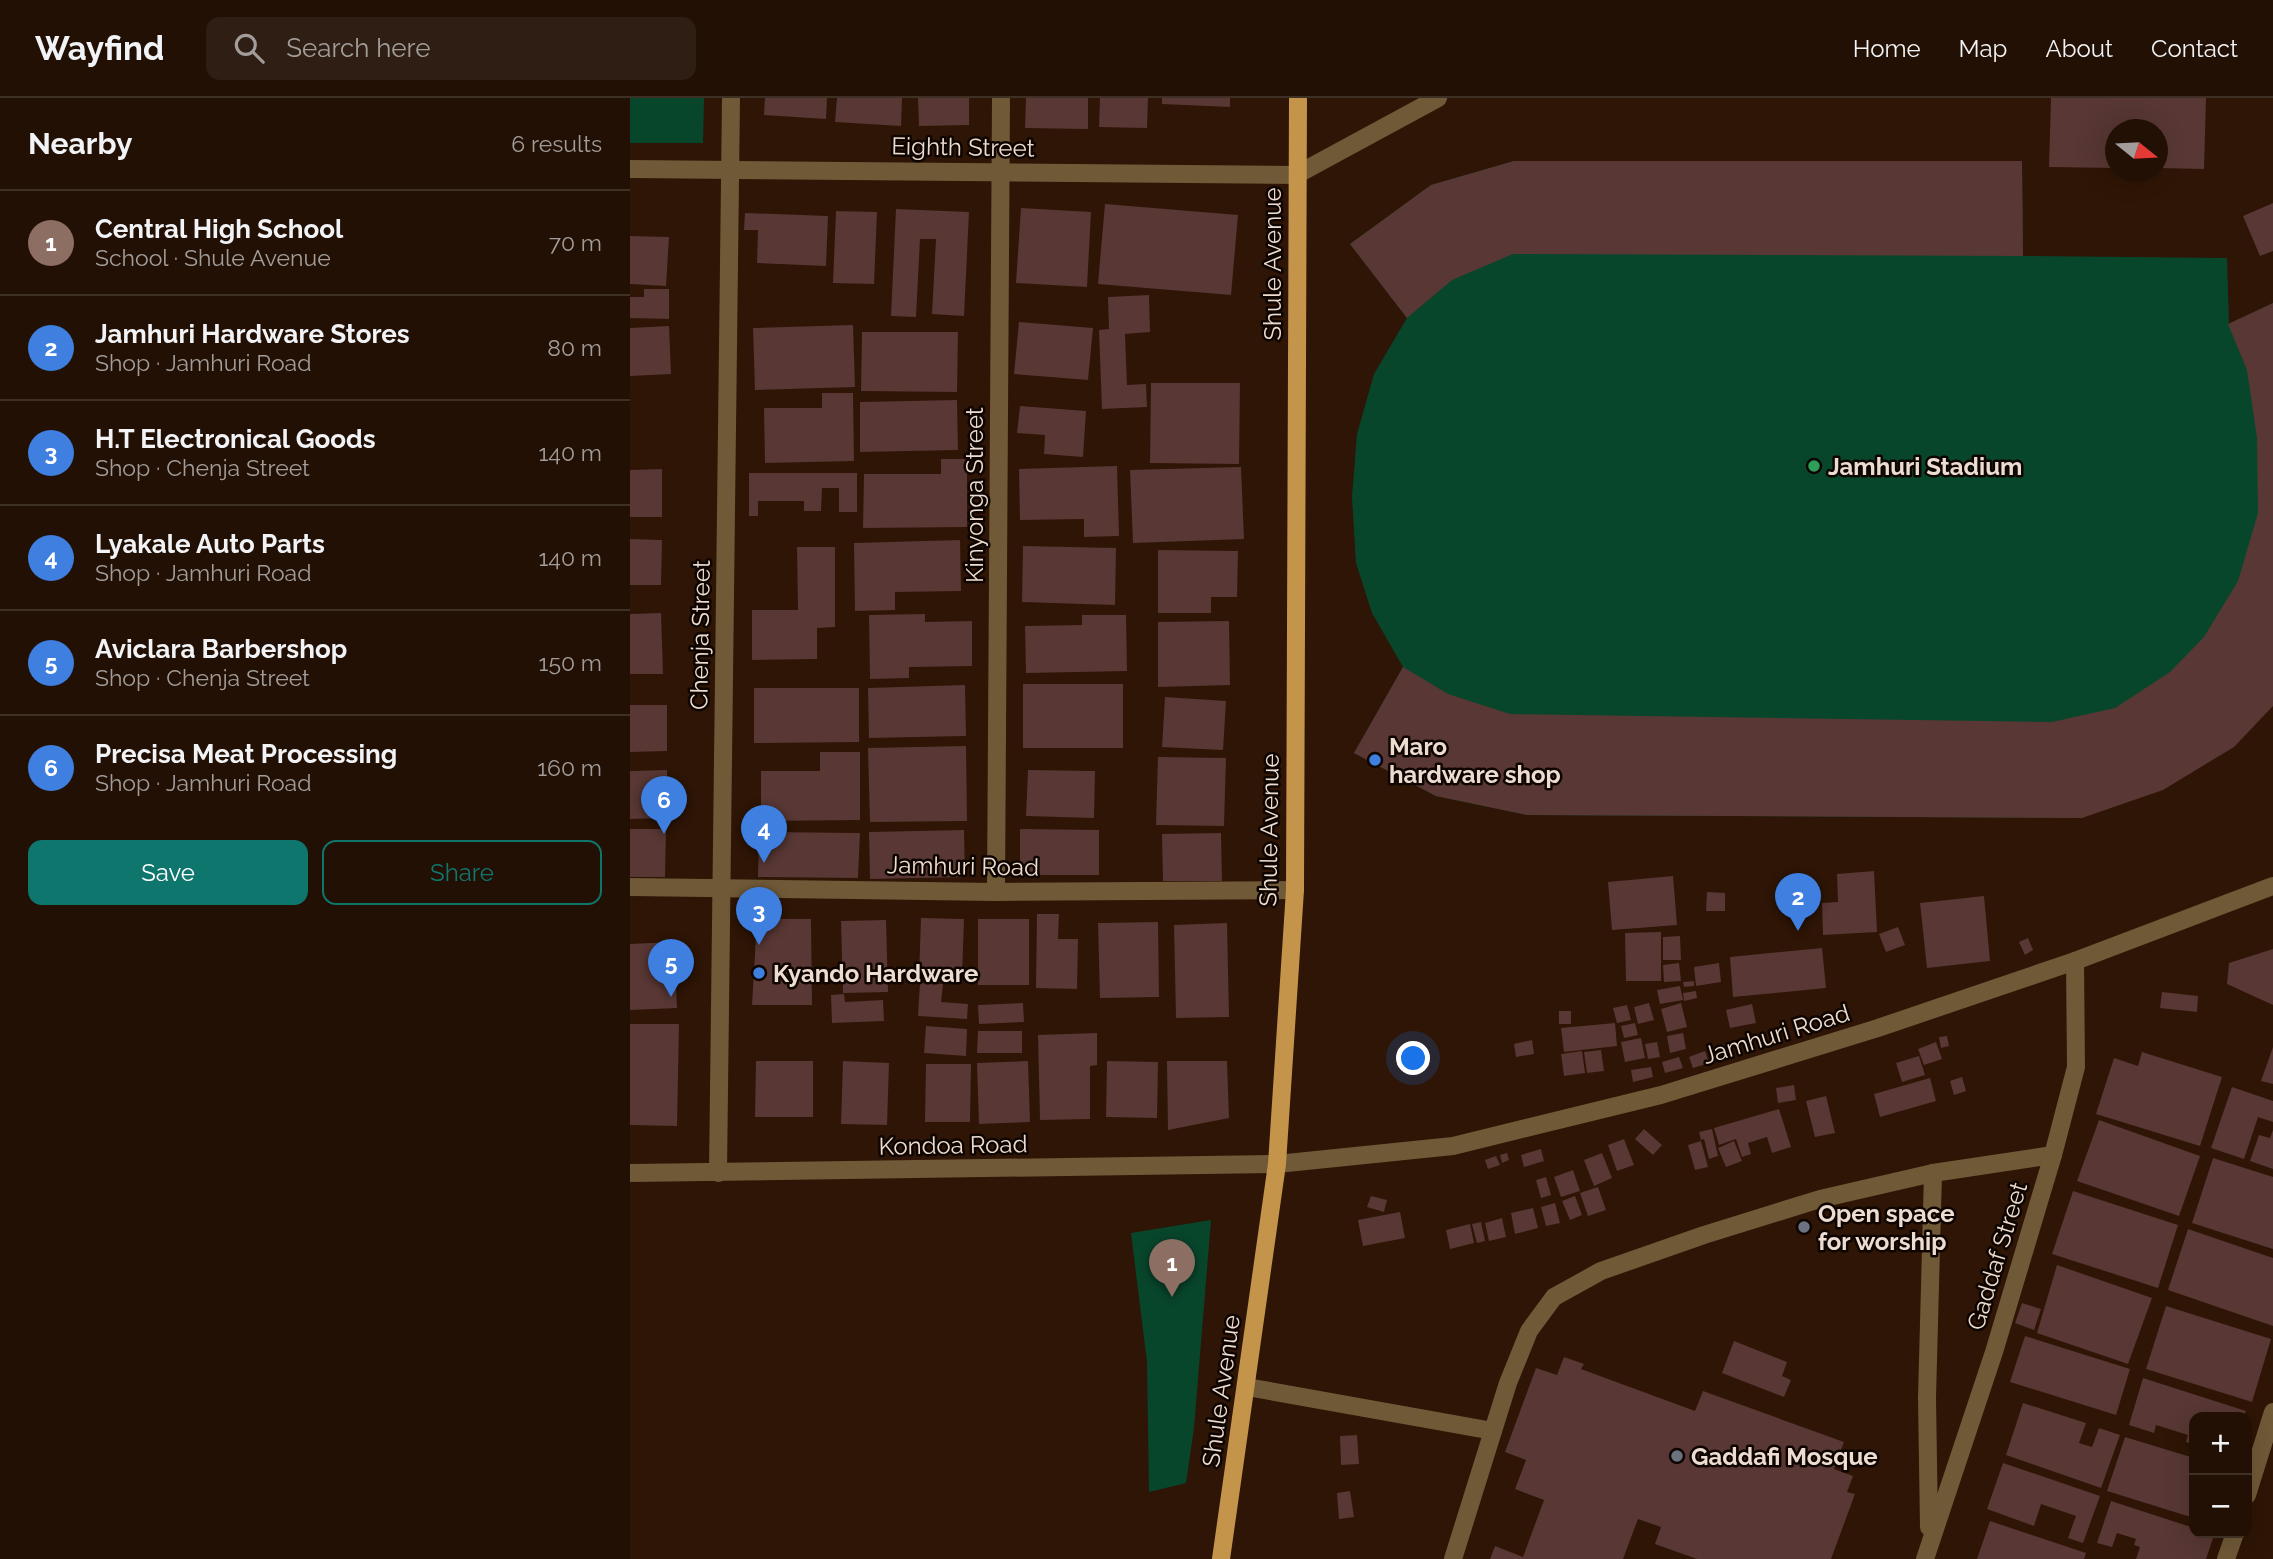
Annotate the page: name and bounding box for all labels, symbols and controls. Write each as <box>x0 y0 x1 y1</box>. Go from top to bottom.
search box <box>206 17 696 80</box>
text: Wayfind <box>35 29 164 68</box>
icon: search <box>230 29 268 67</box>
text: Search here <box>286 33 431 63</box>
text: Home <box>1853 34 1921 63</box>
text: Map <box>1959 34 2007 63</box>
text: About <box>2045 34 2113 63</box>
text: Contact <box>2151 34 2238 63</box>
north arrow <box>2105 119 2168 182</box>
text: Nearby <box>28 126 132 161</box>
text: 6 results <box>511 130 602 157</box>
street label: Eighth Street <box>891 131 1035 163</box>
street label: Shule Avenue <box>1258 187 1287 341</box>
text: Central High School <box>95 214 343 244</box>
text: 1 <box>45 229 57 256</box>
text: 70 m <box>549 229 602 256</box>
text: School · Shule Avenue <box>95 244 331 271</box>
text: Jamhuri Hardware Stores <box>95 319 410 349</box>
text: 2 <box>45 334 57 361</box>
text: 80 m <box>547 334 602 361</box>
text: Shop · Jamhuri Road <box>95 349 311 376</box>
street label: Kinyonga Street <box>960 407 989 583</box>
text: H.T Electronical Goods <box>95 424 376 454</box>
text: 3 <box>45 439 57 466</box>
text: 140 m <box>539 439 602 466</box>
place label: Jamhuri Stadium <box>1828 452 2022 481</box>
text: Shop · Chenja Street <box>95 454 310 481</box>
marker: Jamhuri Stadium <box>1806 458 1822 474</box>
text: Lyakale Auto Parts <box>95 529 325 559</box>
text: 4 <box>44 544 58 571</box>
text: 140 m <box>539 544 602 571</box>
text: Shop · Jamhuri Road <box>95 559 311 586</box>
street label: Chenja Street <box>684 560 716 710</box>
text: Aviclara Barbershop <box>95 634 347 664</box>
text: 5 <box>45 649 57 676</box>
text: 150 m <box>539 649 602 676</box>
text: Shop · Chenja Street <box>95 664 310 691</box>
place label: Maro hardware shop <box>1389 732 1561 789</box>
text: Precisa Meat Processing <box>95 739 397 769</box>
marker: Maro hardware shop <box>1367 752 1383 768</box>
street label: Shule Avenue <box>1253 753 1285 907</box>
text: 6 <box>44 754 58 781</box>
text: 160 m <box>537 754 602 781</box>
text: Shop · Jamhuri Road <box>95 769 311 796</box>
pin: 6 <box>641 776 687 834</box>
pin: 4 <box>741 805 787 863</box>
button: Save <box>28 840 308 905</box>
button: Share <box>322 840 602 905</box>
street label: Jamhuri Road <box>887 850 1039 882</box>
pin: 2 <box>1775 873 1821 931</box>
pin: 3 <box>736 887 782 945</box>
pin: 5 <box>648 939 694 997</box>
place label: Kyando Hardware <box>773 959 978 988</box>
marker: Kyando Hardware <box>751 965 767 981</box>
street label: Jamhuri Road <box>1699 998 1853 1070</box>
your location <box>1396 1041 1430 1075</box>
street label: Kondoa Road <box>878 1129 1028 1161</box>
street label: Gaddaf Street <box>1961 1179 2033 1333</box>
place label: Open space for worship <box>1818 1199 1955 1256</box>
marker: Open space for worship <box>1796 1219 1812 1235</box>
pin: 1 <box>1149 1239 1195 1297</box>
street label: Shule Avenue <box>1196 1313 1246 1469</box>
map controls <box>2189 1412 2252 1538</box>
button: + <box>2189 1412 2252 1475</box>
place label: Gaddafi Mosque <box>1691 1442 1878 1471</box>
marker: Gaddafi Mosque <box>1669 1448 1685 1464</box>
button: − <box>2189 1475 2252 1538</box>

